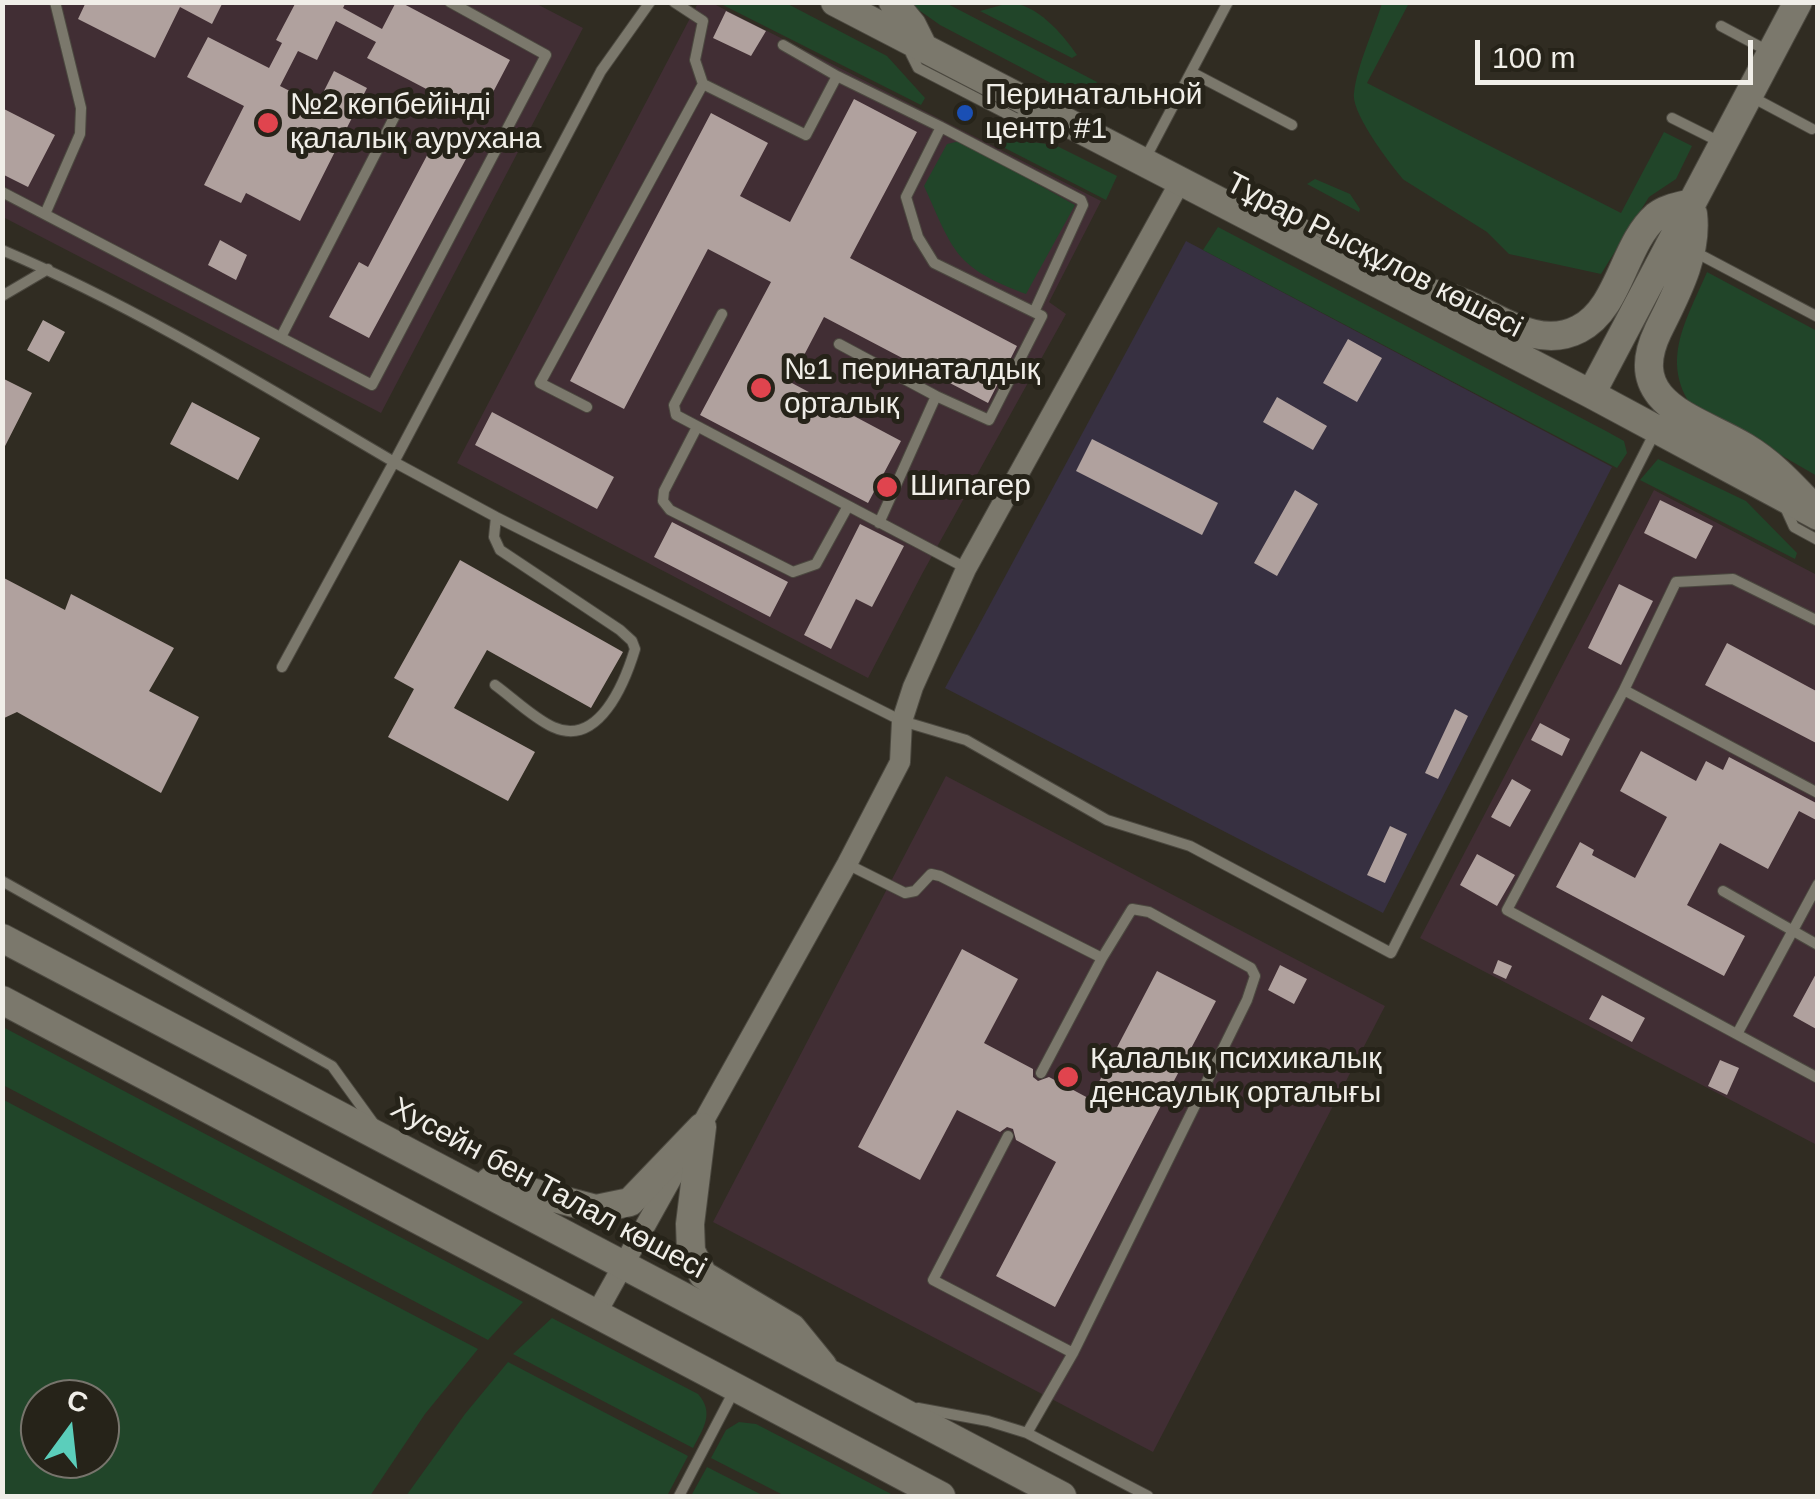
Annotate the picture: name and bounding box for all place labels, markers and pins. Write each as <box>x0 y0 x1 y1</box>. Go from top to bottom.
place label: Перинатальной центр #1 <box>985 78 1203 148</box>
place label: №2 көпбейінді қалалық аурухана <box>290 88 541 158</box>
marker: Перинатальной центр #1 <box>954 102 976 124</box>
marker: №2 көпбейінді қалалық аурухана <box>255 110 281 136</box>
place label: №1 перинаталдық орталық <box>784 353 1040 424</box>
marker: №1 перинаталдық орталық <box>748 375 774 401</box>
place label: Шипагер <box>910 469 1031 505</box>
marker: Шипагер <box>874 474 900 500</box>
place label: Қалалық психикалық денсаулық орталығы <box>1090 1042 1381 1112</box>
marker: Қалалық психикалық денсаулық орталығы <box>1055 1064 1081 1090</box>

